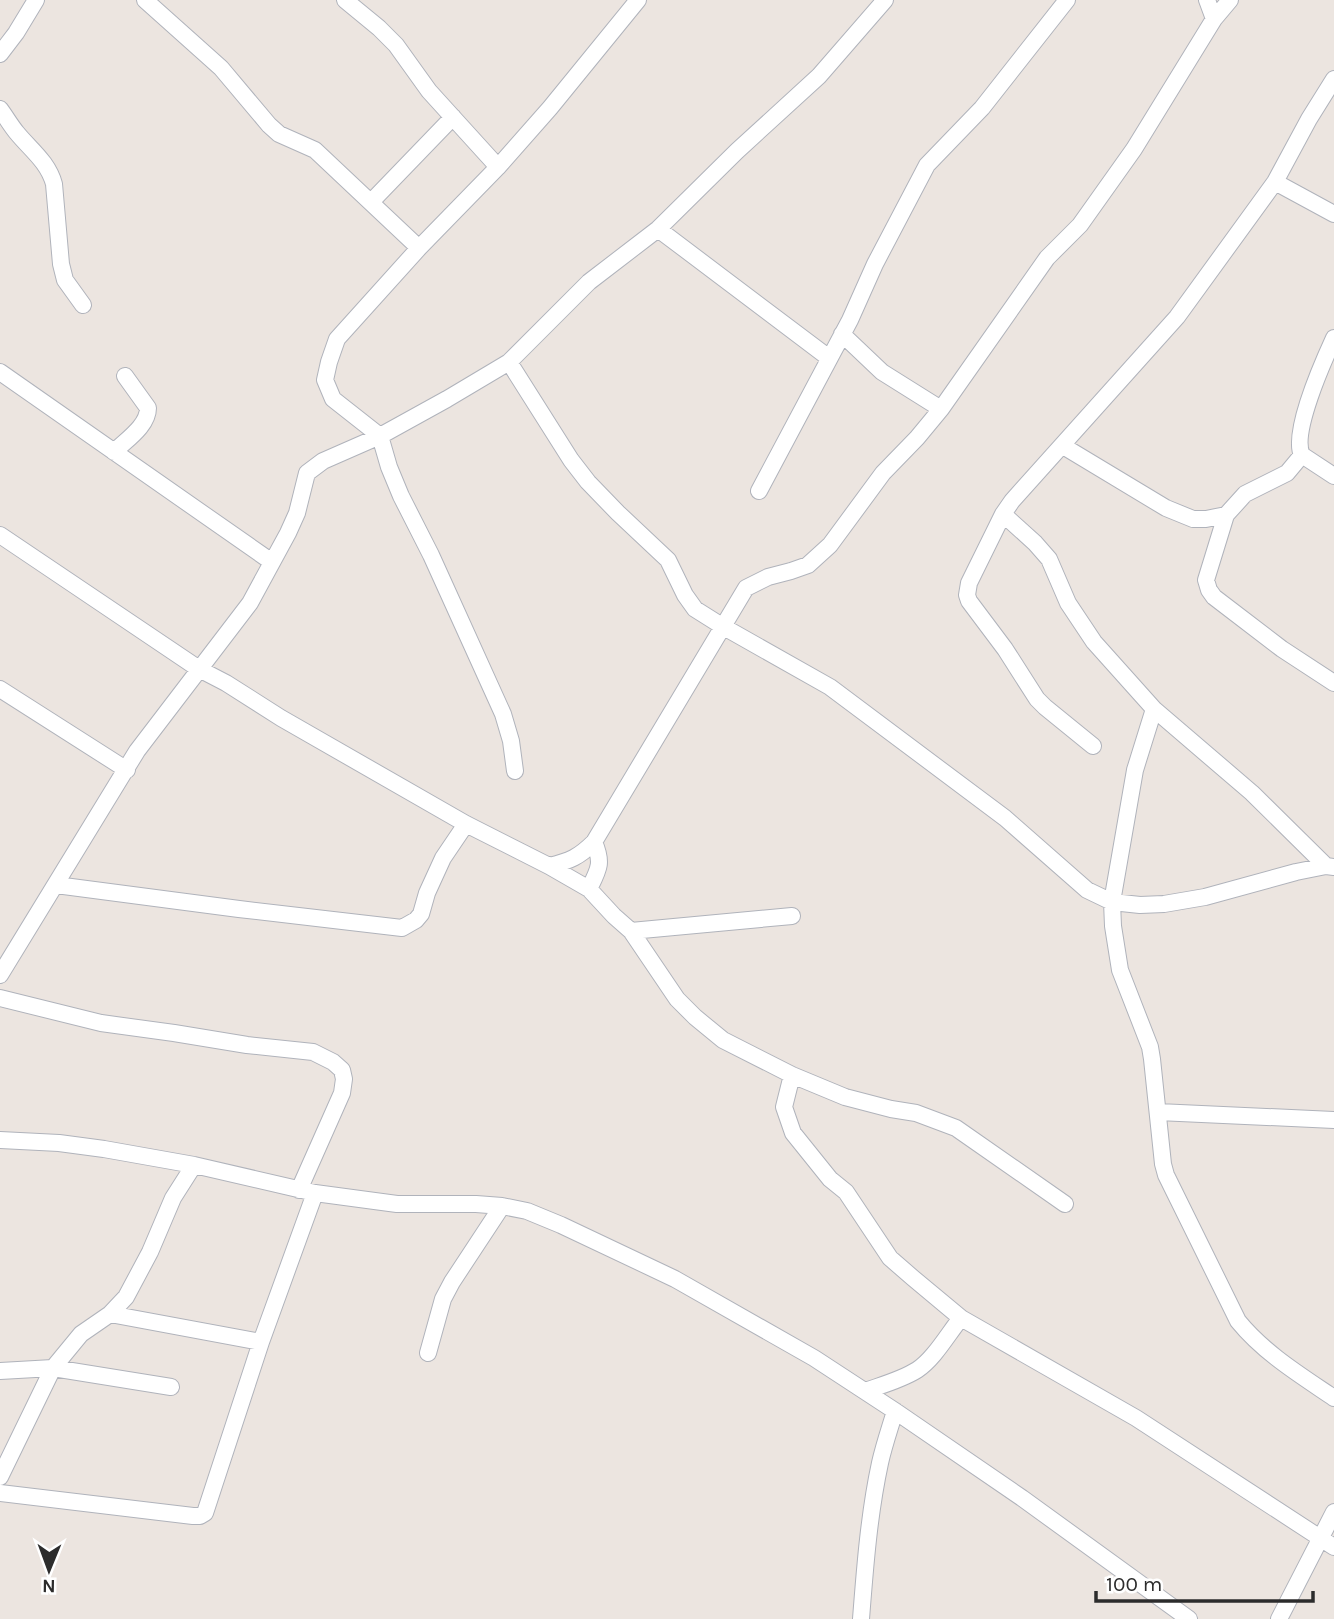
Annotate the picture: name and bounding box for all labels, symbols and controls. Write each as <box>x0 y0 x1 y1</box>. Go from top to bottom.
north arrow <box>14 1535 84 1605</box>
scale bar <box>1096 1560 1313 1604</box>
text: 100 m <box>1106 1572 1163 1596</box>
text: N <box>42 1575 56 1597</box>

